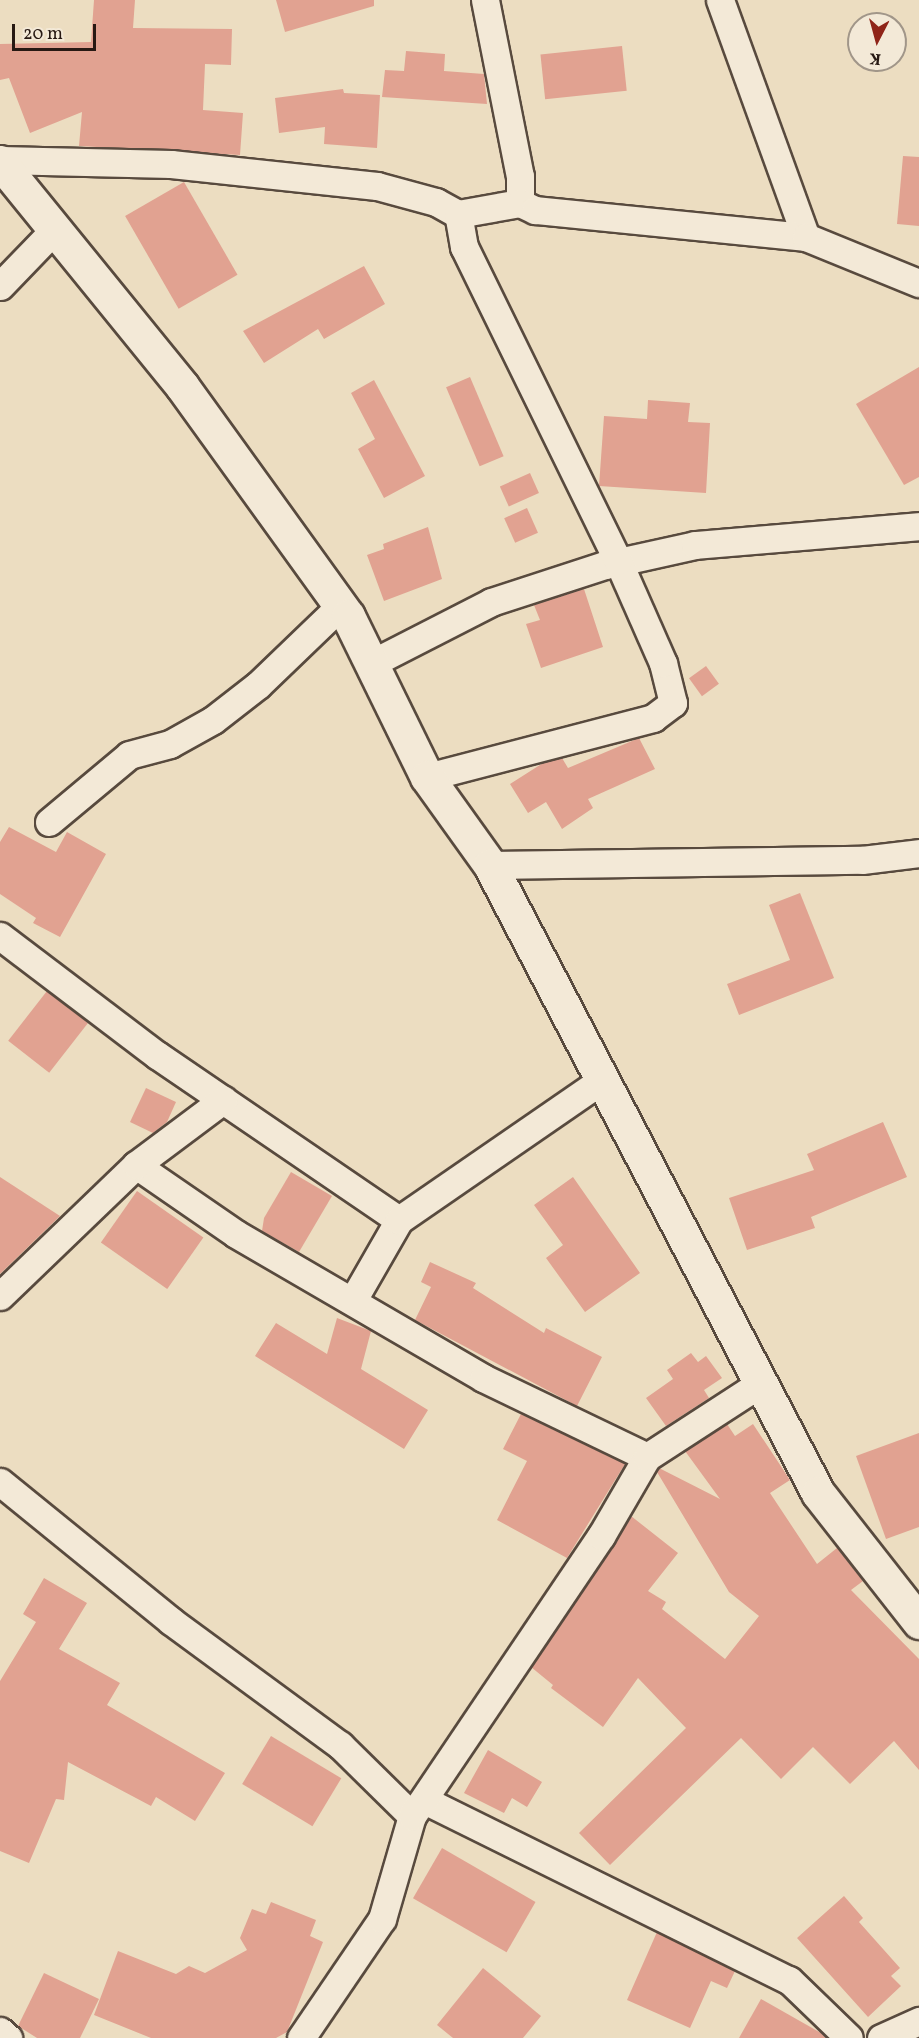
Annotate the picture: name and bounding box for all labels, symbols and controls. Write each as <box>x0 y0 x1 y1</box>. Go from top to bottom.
scale bar <box>15 12 99 50</box>
north arrow <box>847 12 907 72</box>
text: 20 m <box>23 22 63 47</box>
text: K <box>868 46 882 69</box>

